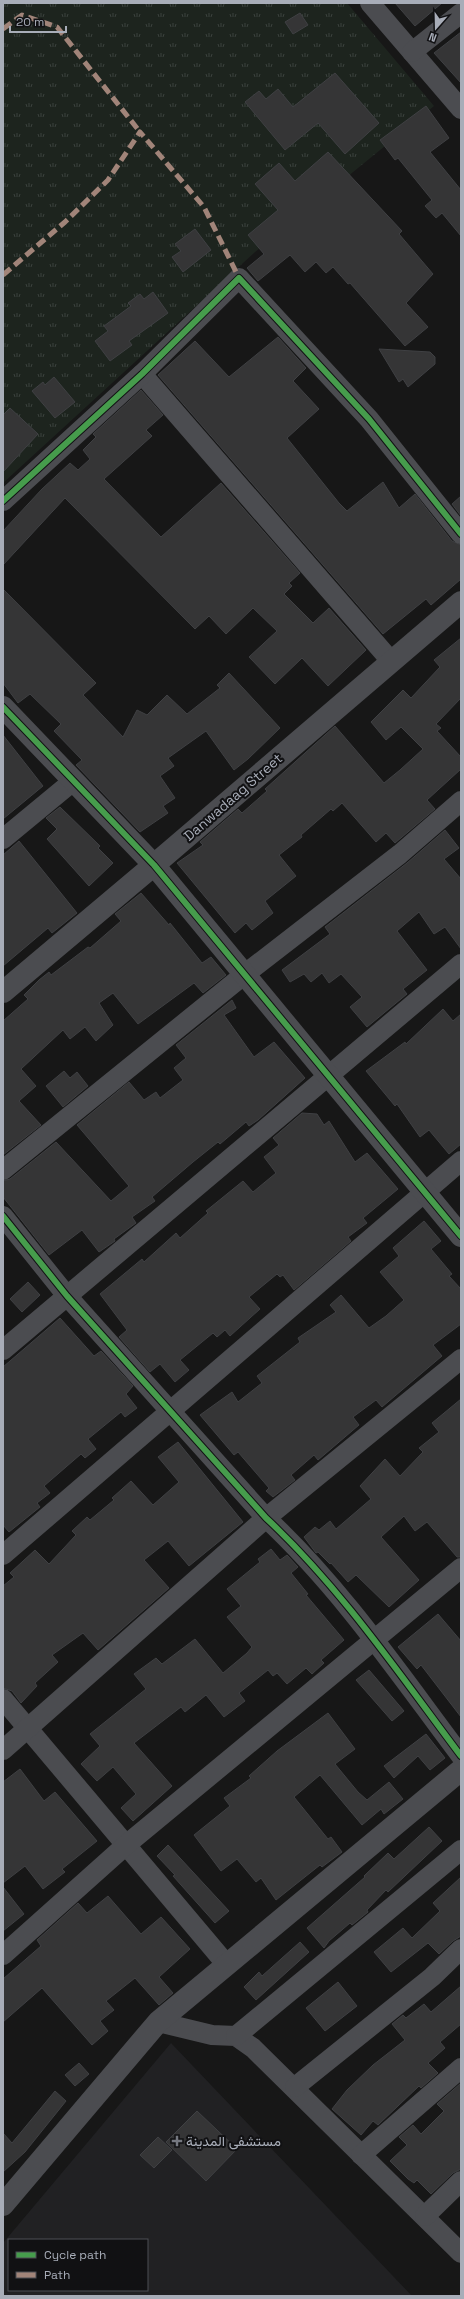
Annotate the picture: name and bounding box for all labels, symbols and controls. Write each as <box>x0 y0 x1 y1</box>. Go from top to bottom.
scale bar <box>10 8 66 34</box>
north arrow <box>416 8 456 48</box>
text: 20 m <box>16 14 44 30</box>
text: N <box>427 30 438 45</box>
street label: Danwadaag Street <box>180 749 286 845</box>
place label: مستشفى المدينة <box>186 2132 281 2150</box>
marker: مستشفى المدينة <box>171 2135 183 2147</box>
legend <box>8 2239 148 2291</box>
text: Cycle path <box>44 2247 106 2263</box>
text: Path <box>44 2267 70 2283</box>

